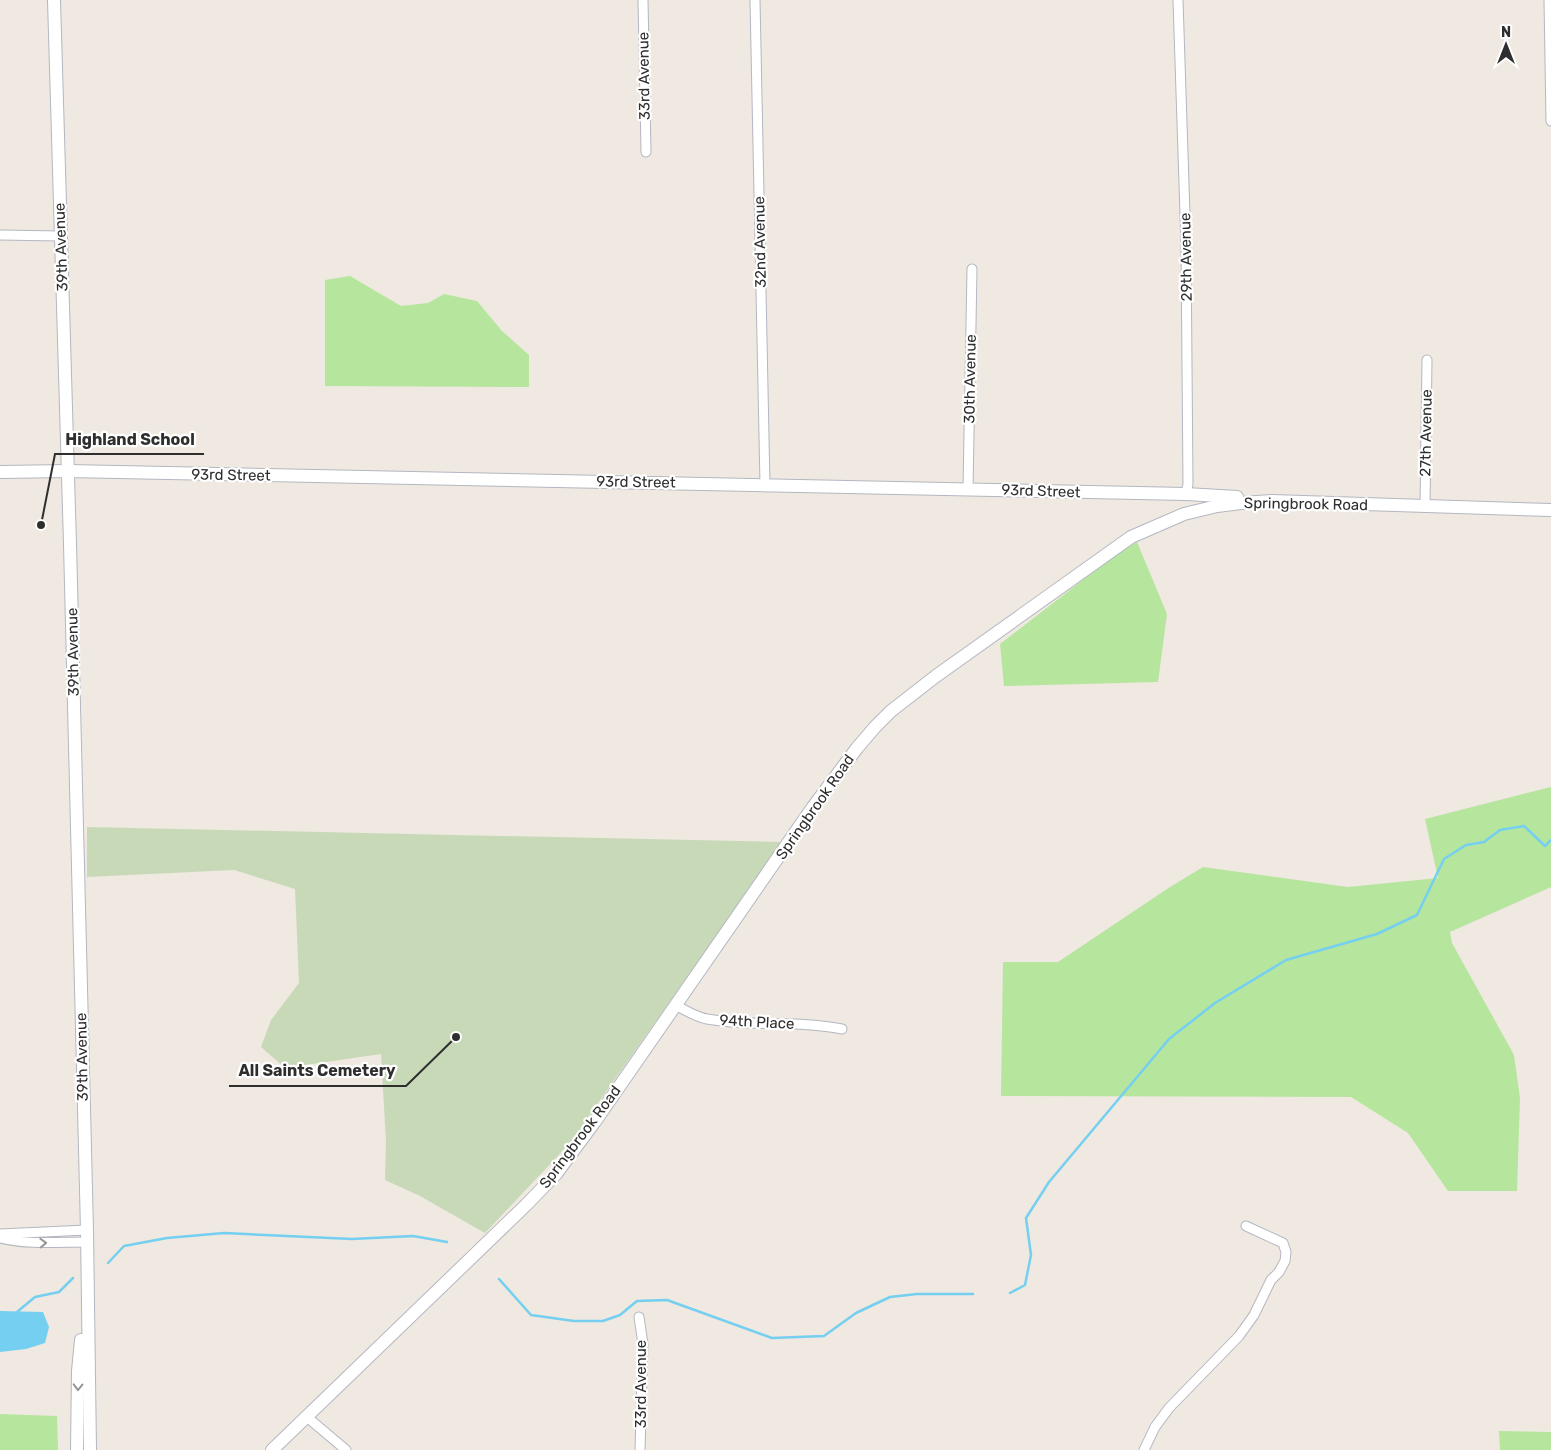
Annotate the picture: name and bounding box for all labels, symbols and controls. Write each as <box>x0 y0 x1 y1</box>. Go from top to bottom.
north arrow <box>1481 20 1531 70</box>
text: N <box>1501 24 1511 41</box>
street label: 33rd Avenue <box>634 32 654 120</box>
street label: 32nd Avenue <box>750 196 770 288</box>
street label: 39th Avenue <box>50 202 72 292</box>
street label: 29th Avenue <box>1176 213 1196 301</box>
street label: 30th Avenue <box>960 334 980 424</box>
street label: 27th Avenue <box>1416 389 1436 477</box>
callout: Highland School <box>55 423 204 454</box>
text: Highland School <box>65 430 195 449</box>
street label: 93rd Street <box>191 465 271 485</box>
street label: 93rd Street <box>596 472 676 492</box>
street label: 93rd Street <box>1001 481 1081 501</box>
street label: Springbrook Road <box>1244 494 1368 514</box>
street label: 39th Avenue <box>63 607 83 697</box>
street label: Springbrook Road <box>772 751 858 863</box>
street label: 94th Place <box>719 1011 795 1033</box>
street label: 39th Avenue <box>72 1012 92 1102</box>
callout: All Saints Cemetery <box>229 1055 406 1086</box>
text: All Saints Cemetery <box>238 1061 396 1080</box>
street label: Springbrook Road <box>535 1082 625 1192</box>
one-way arrow <box>40 1238 47 1248</box>
street label: 33rd Avenue <box>632 1340 650 1428</box>
one-way arrow <box>73 1383 83 1391</box>

